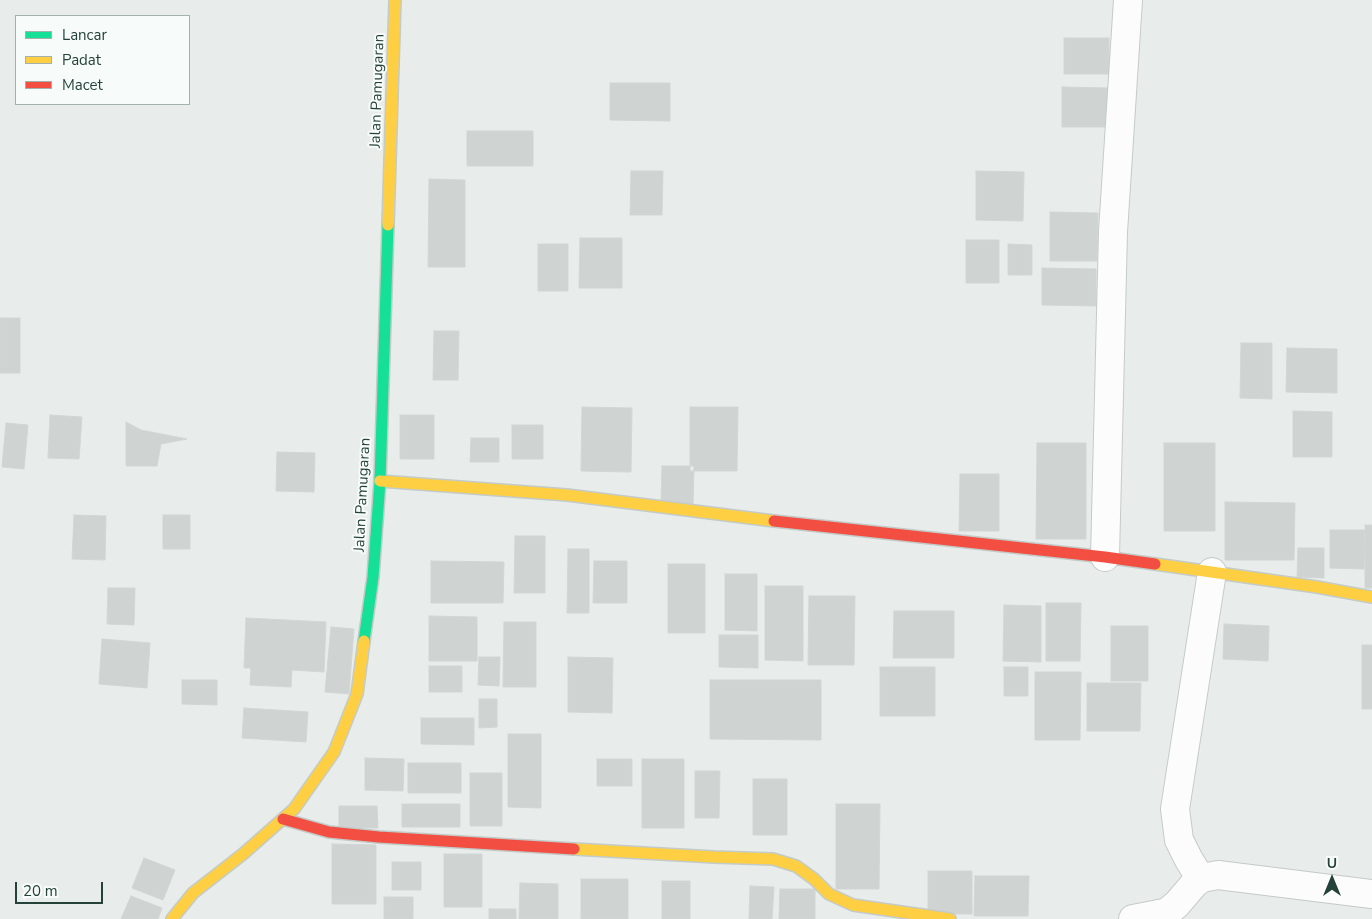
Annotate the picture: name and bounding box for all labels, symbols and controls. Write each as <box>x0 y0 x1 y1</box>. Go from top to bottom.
legend <box>15 15 190 105</box>
text: Lancar <box>62 25 107 45</box>
street label: Jalan Pamugaran <box>367 34 389 148</box>
text: Padat <box>62 50 101 70</box>
text: Macet <box>62 75 103 95</box>
street label: Jalan Pamugaran <box>351 437 375 553</box>
north arrow <box>1307 854 1357 904</box>
text: U <box>1327 854 1337 873</box>
scale bar <box>18 872 105 904</box>
text: 20 m <box>23 881 58 901</box>

